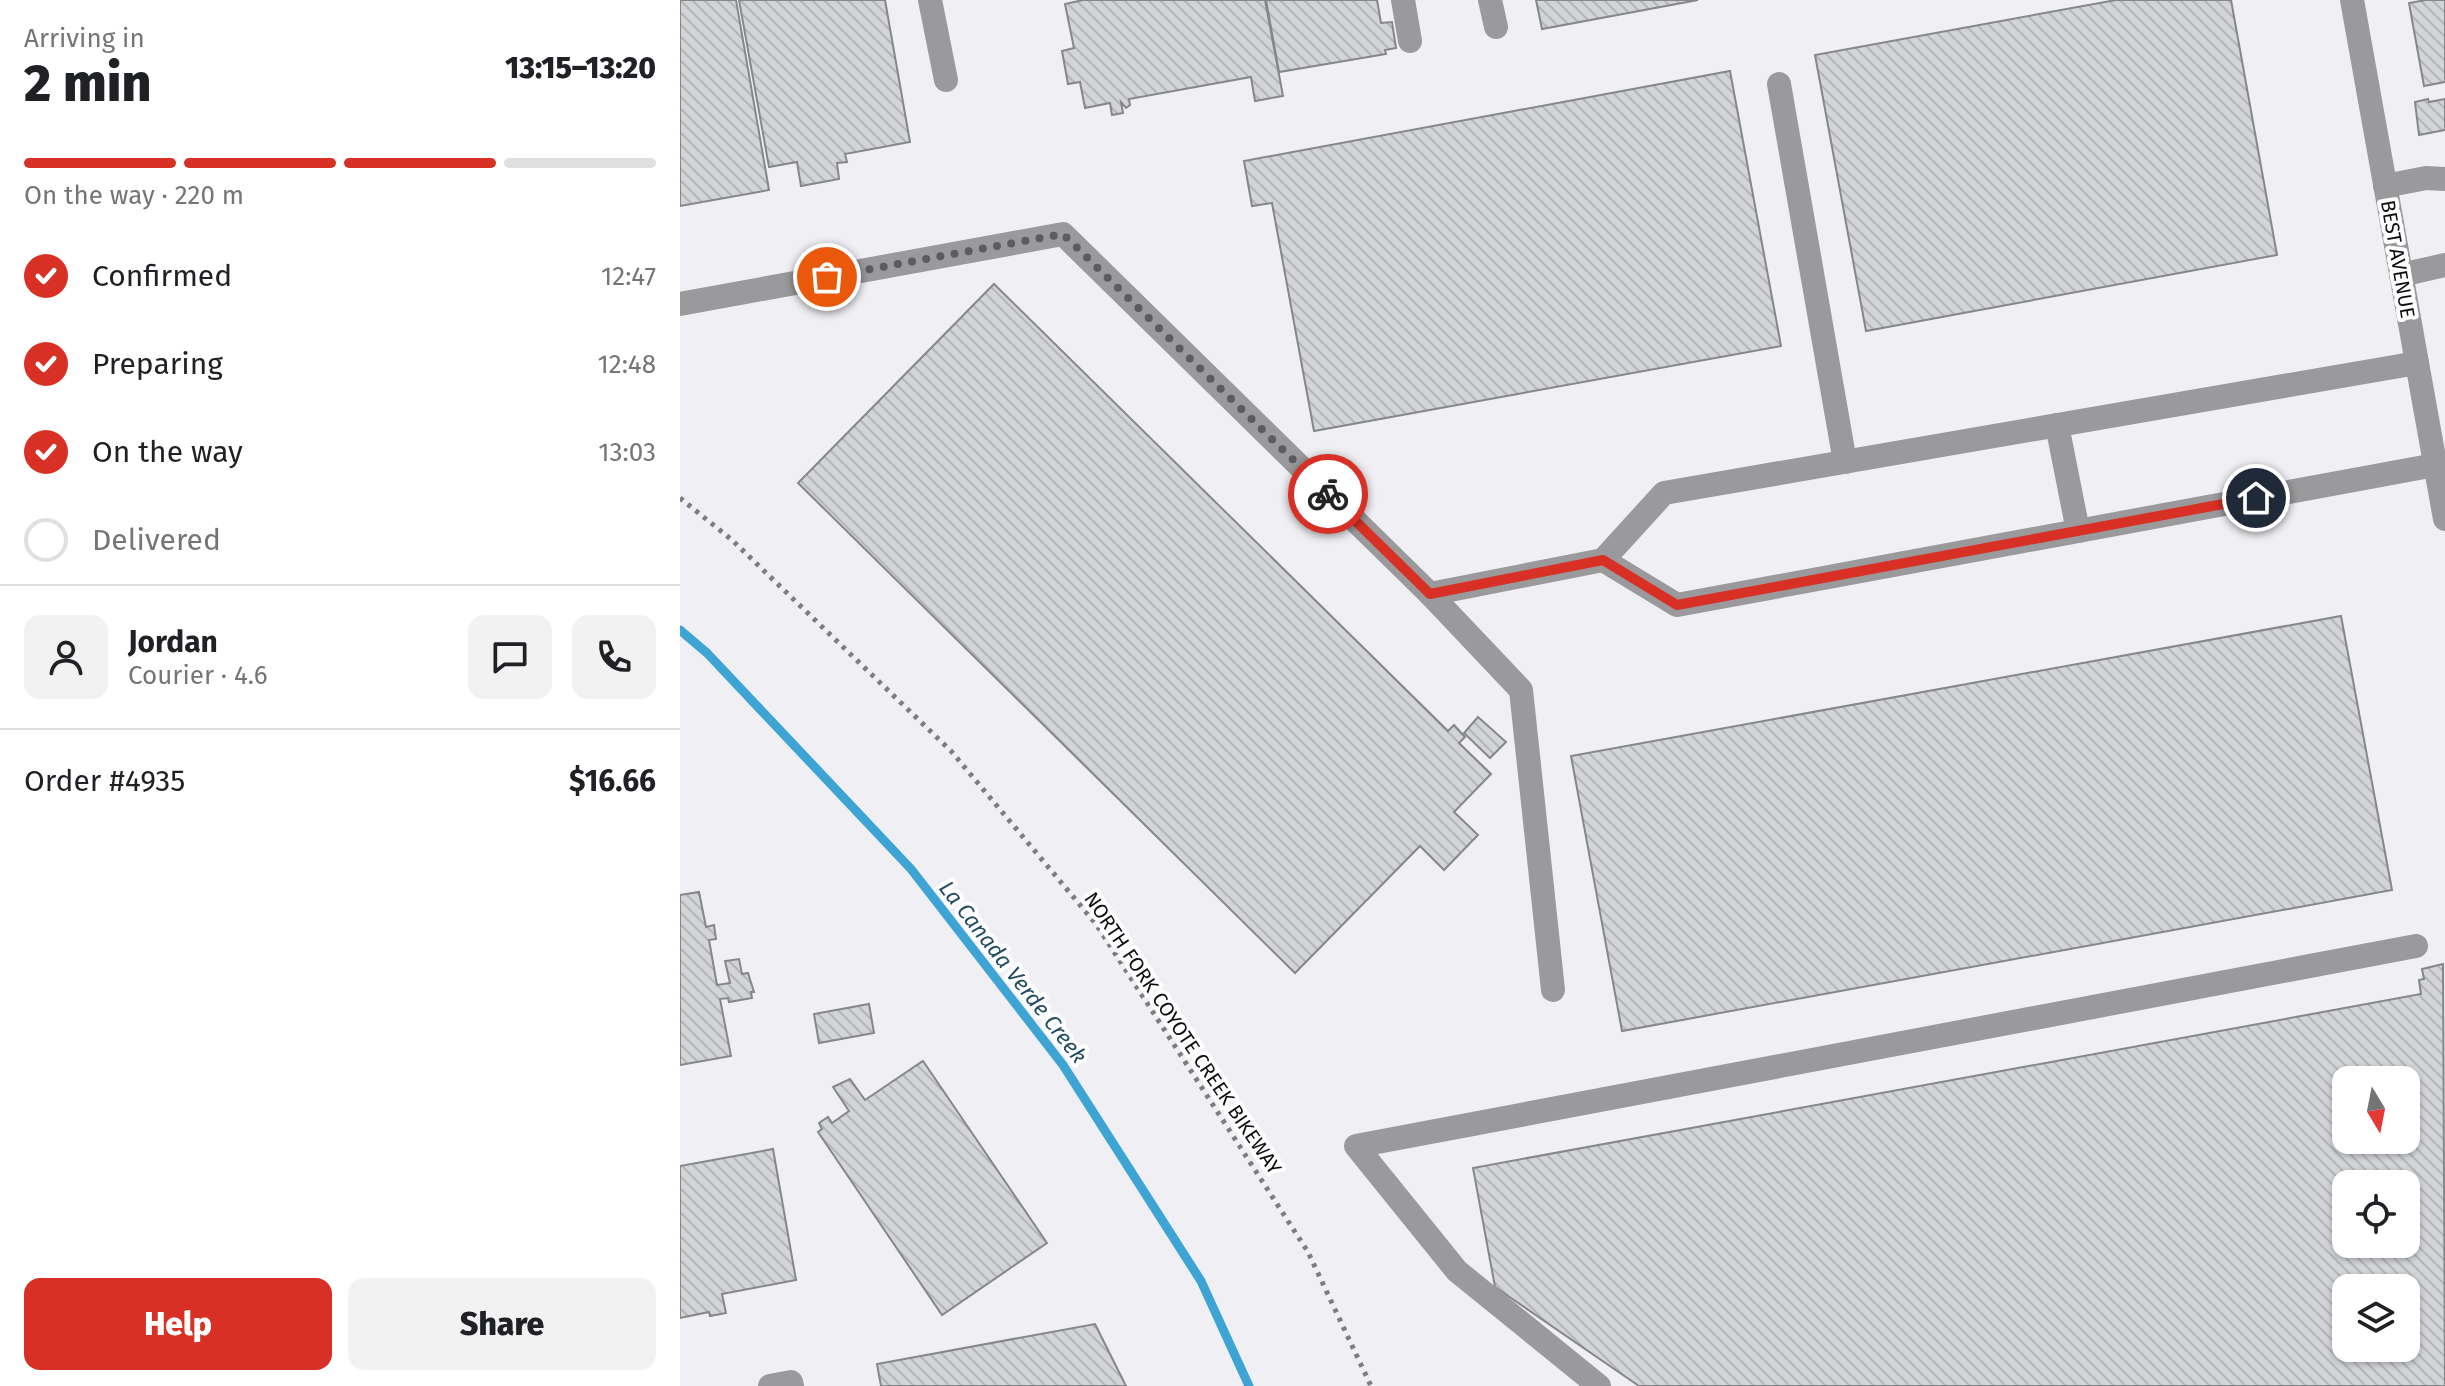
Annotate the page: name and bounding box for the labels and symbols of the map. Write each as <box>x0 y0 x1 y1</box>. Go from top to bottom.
street label: BEST AVENUE <box>2376 198 2420 320</box>
pin <box>793 243 861 311</box>
courier <box>1288 454 1368 534</box>
pin <box>2222 464 2290 532</box>
water label: La Canada Verde Creek <box>933 875 1093 1069</box>
street label: NORTH FORK COYOTE CREEK BIKEWAY <box>1079 887 1287 1179</box>
north arrow <box>2332 1066 2420 1154</box>

